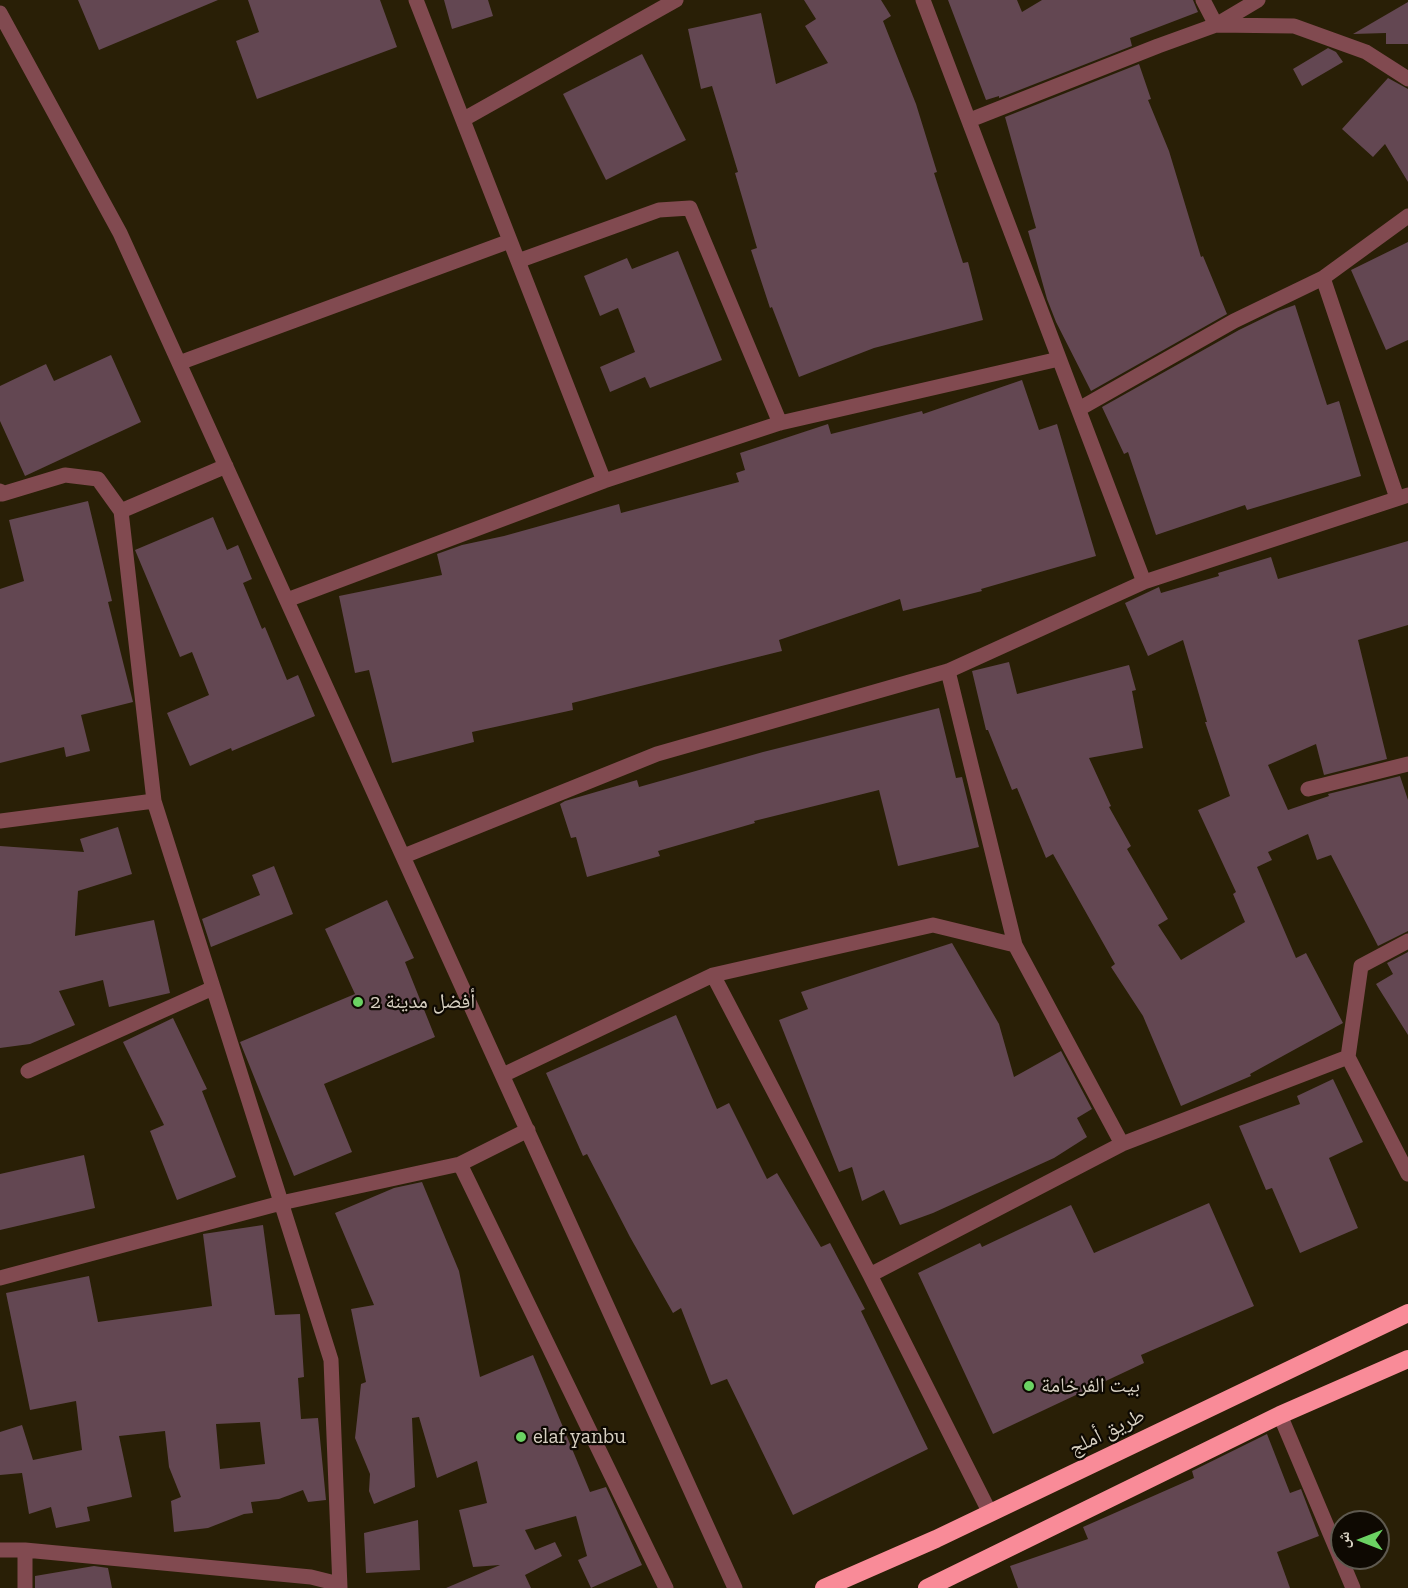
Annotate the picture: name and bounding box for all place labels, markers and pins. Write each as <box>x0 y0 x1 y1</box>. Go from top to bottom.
place label: 2 أفضل مدينة <box>370 989 475 1015</box>
marker: 2 أفضل مدينة <box>351 995 365 1009</box>
place label: بيت الفرخامة <box>1041 1373 1140 1399</box>
marker: بيت الفرخامة <box>1022 1379 1036 1393</box>
place label: elaf yanbu <box>533 1424 626 1450</box>
marker: elaf yanbu <box>514 1430 528 1444</box>

